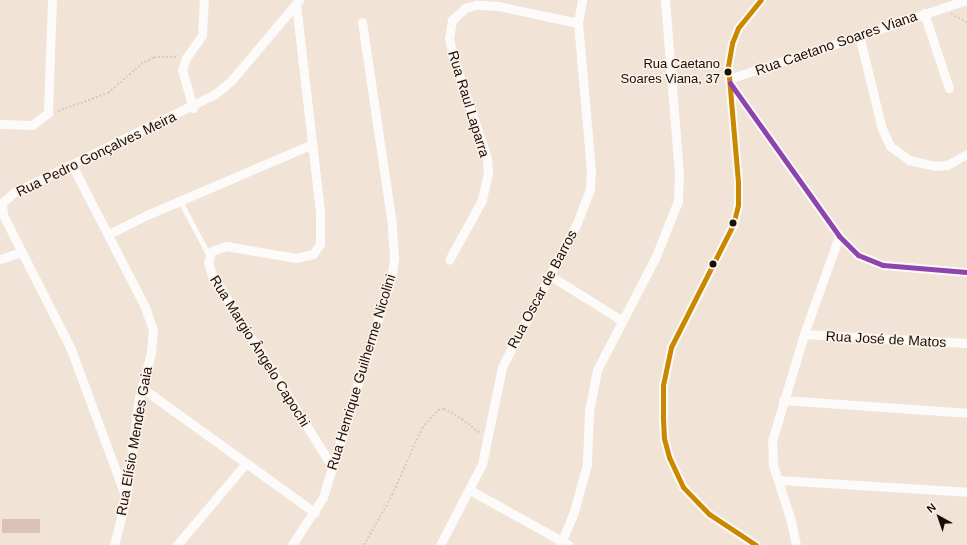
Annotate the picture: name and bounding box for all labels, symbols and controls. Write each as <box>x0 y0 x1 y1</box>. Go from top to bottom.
street label: Rua Caetano Soares Viana <box>753 7 919 79</box>
street label: Rua Raul Laparra <box>445 49 493 159</box>
place label: Rua Caetano Soares Viana, 37 <box>621 57 720 88</box>
marker: Rua Caetano Soares Viana, 37 <box>723 67 733 77</box>
street label: Rua Pedro Gonçalves Meira <box>13 108 179 200</box>
unlabelled marker <box>728 218 738 228</box>
street label: Rua Oscar de Barros <box>504 227 580 351</box>
unlabelled marker <box>708 259 718 269</box>
street label: Rua Margio Ângelo Capochi <box>206 272 314 430</box>
street label: Rua Henrique Guilherme Nicolini <box>323 272 399 472</box>
street label: Rua José de Matos <box>825 327 947 351</box>
street label: Rua Elísio Mendes Gaia <box>113 365 155 517</box>
north arrow <box>919 497 959 537</box>
text: N <box>924 501 938 515</box>

